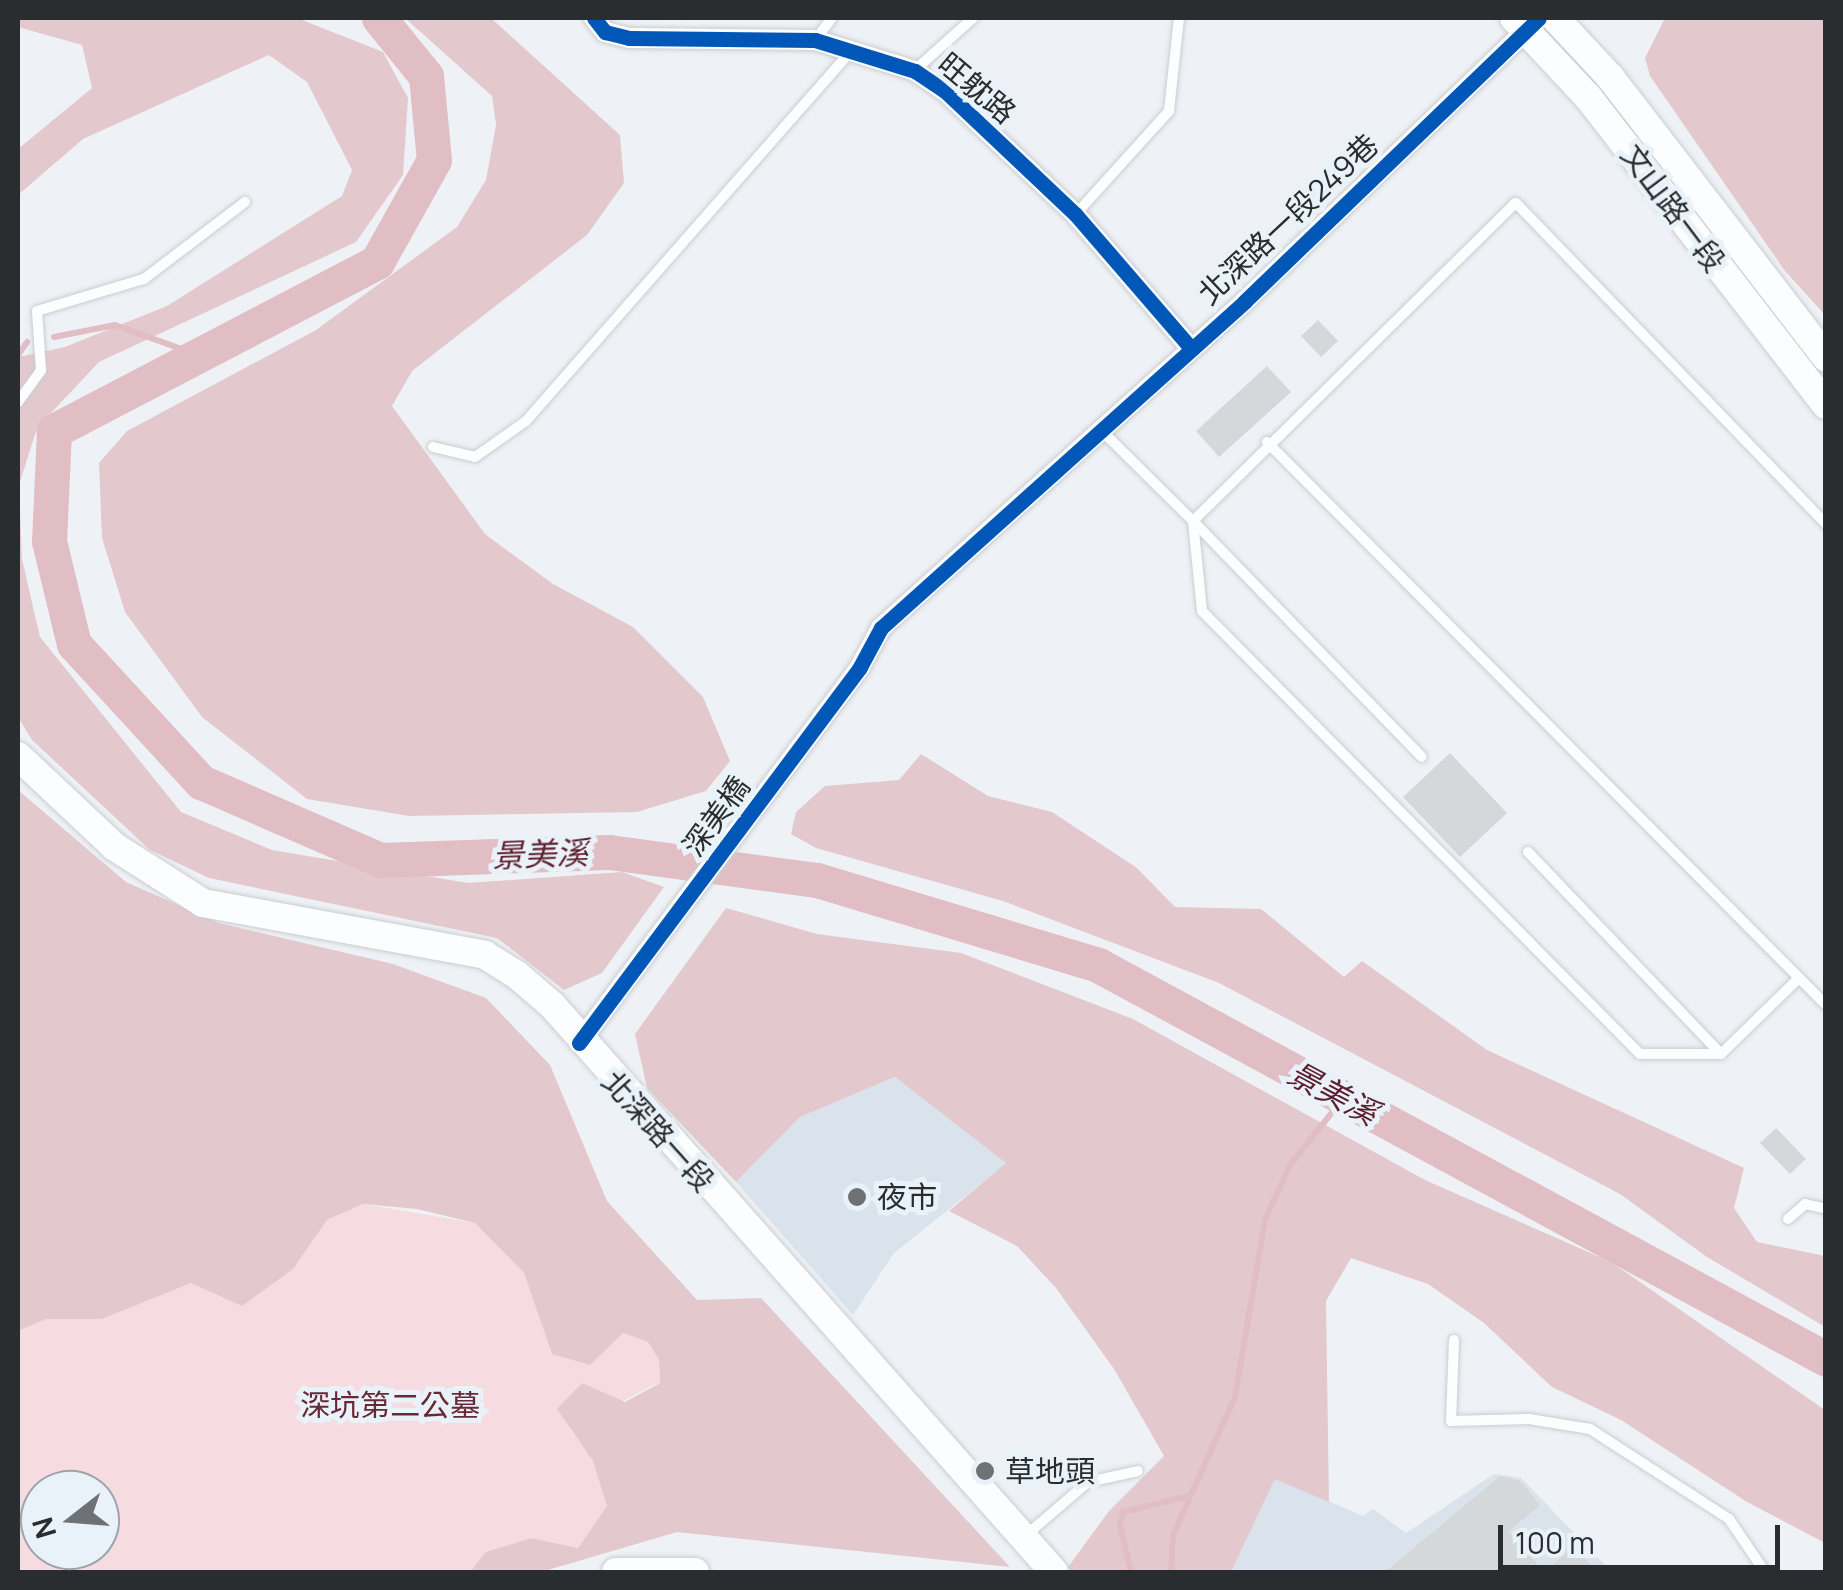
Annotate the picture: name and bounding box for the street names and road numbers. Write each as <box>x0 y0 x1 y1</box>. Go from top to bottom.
street label: 旺躭路 <box>931 45 1023 131</box>
street label: 北深路一段249巷 <box>1191 127 1385 311</box>
street label: 文山路一段 <box>1613 137 1733 279</box>
street label: 深美橋 <box>675 769 757 863</box>
street label: 北深路一段 <box>594 1063 722 1199</box>

